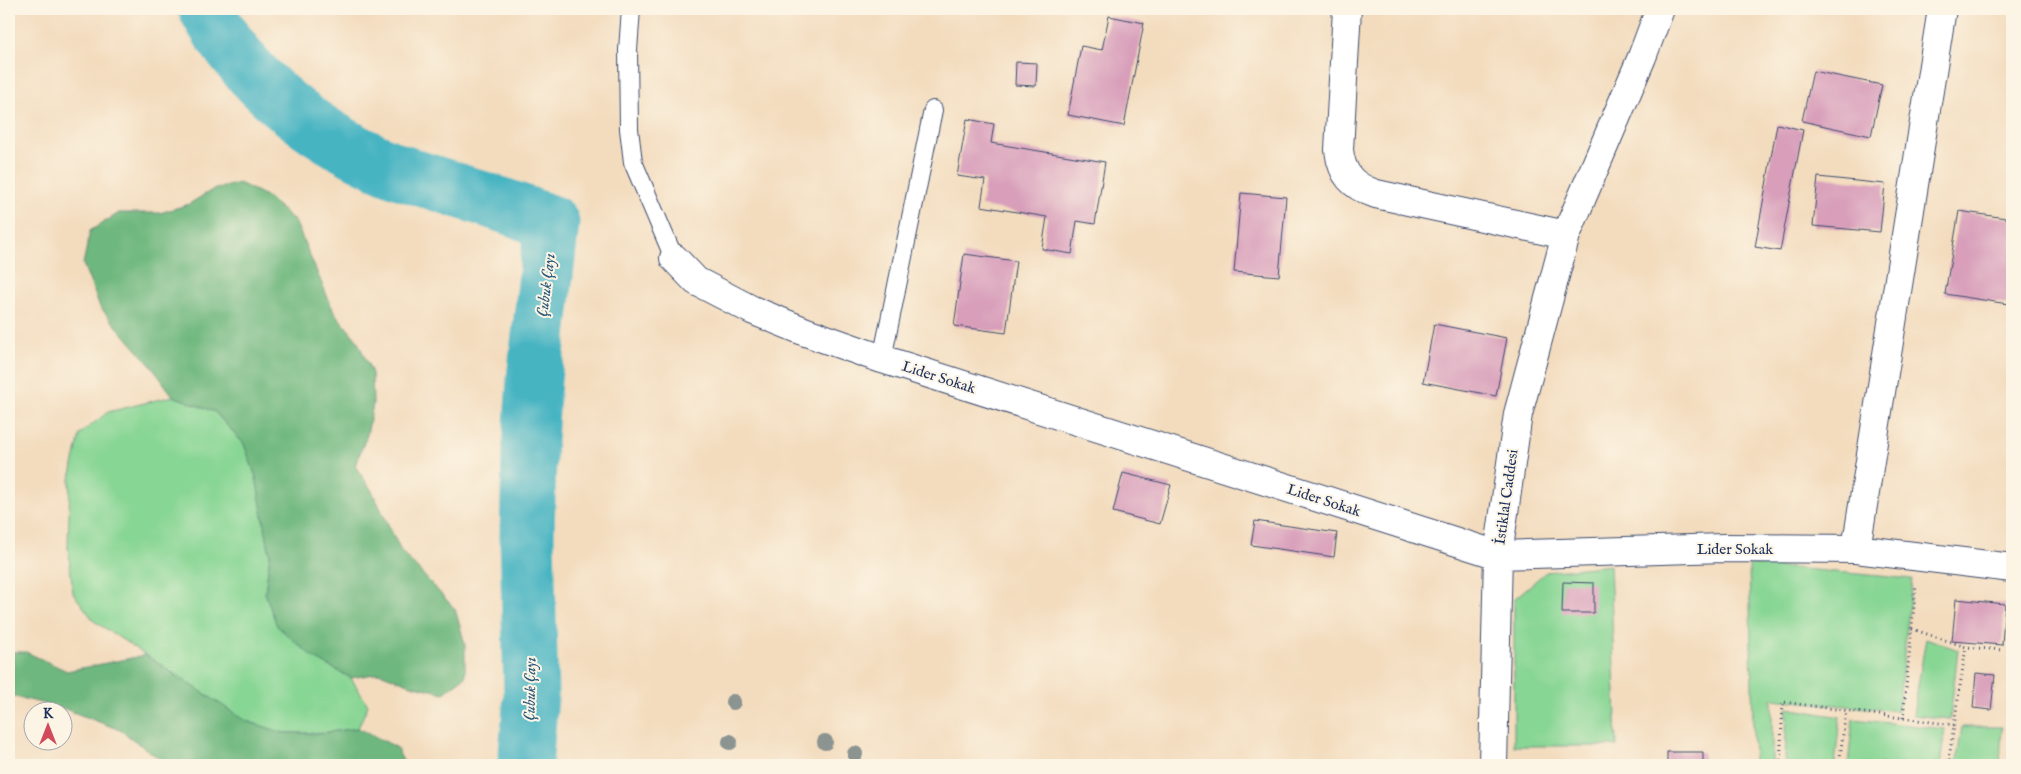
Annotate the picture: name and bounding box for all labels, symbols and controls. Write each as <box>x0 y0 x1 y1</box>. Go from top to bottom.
water label: Çubuk Çayı <box>533 252 561 318</box>
street label: Lider Sokak <box>900 357 979 399</box>
street label: İstiklal Caddesi <box>1490 448 1523 546</box>
street label: Lider Sokak <box>1285 480 1364 522</box>
street label: Lider Sokak <box>1697 540 1774 559</box>
water label: Çubuk Çayı <box>520 657 542 721</box>
north arrow <box>22 702 72 752</box>
text: K <box>43 705 54 723</box>

